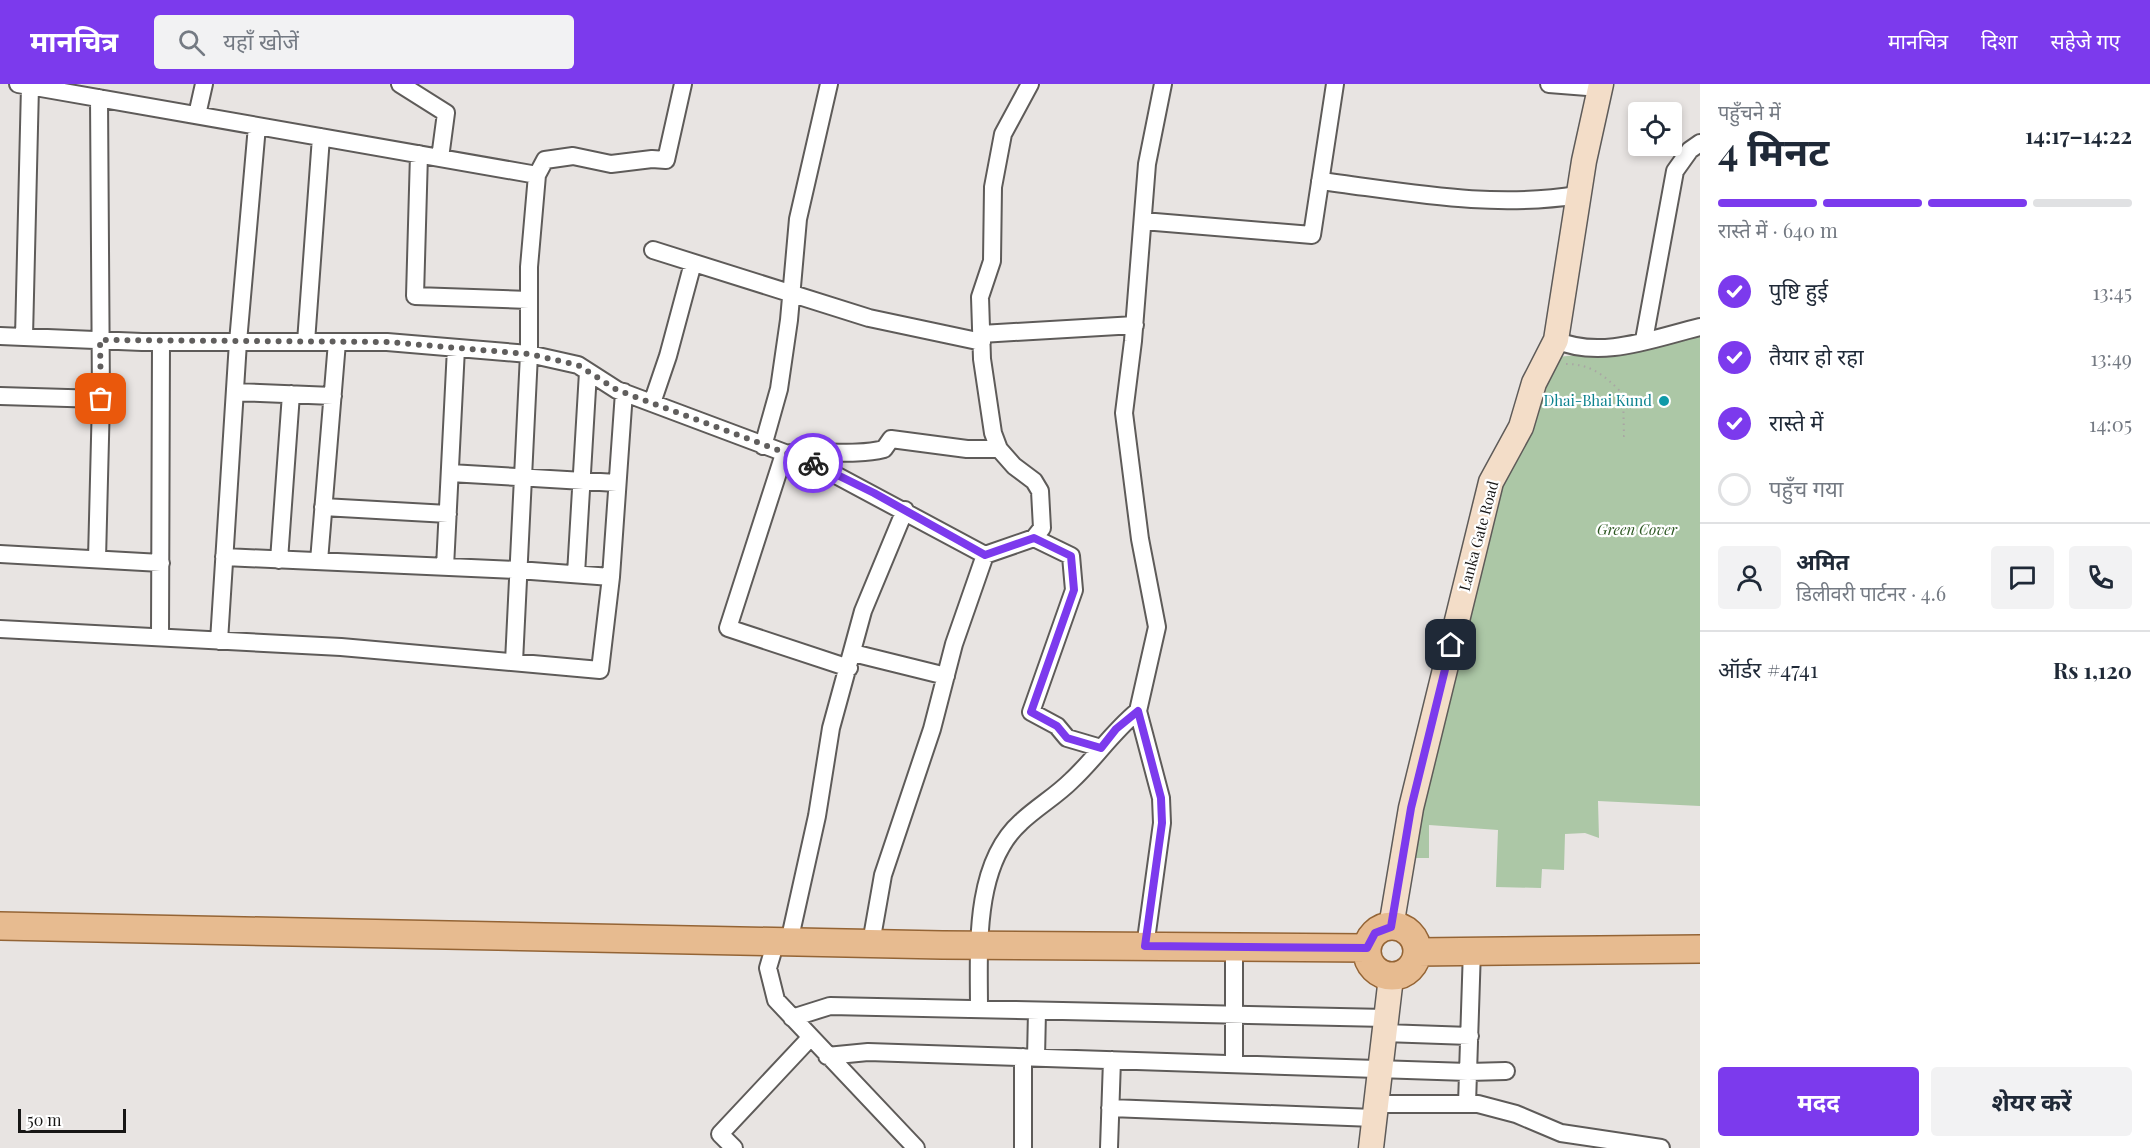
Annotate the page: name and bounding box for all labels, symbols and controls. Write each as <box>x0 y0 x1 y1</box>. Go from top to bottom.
search box <box>154 15 574 69</box>
text: मानचित्र <box>30 22 118 59</box>
icon: search <box>175 26 208 59</box>
text: यहाँ खोजें <box>223 26 299 56</box>
text: मानचित्र <box>1888 26 1948 54</box>
text: दिशा <box>1981 26 2017 54</box>
text: सहेजे गए <box>2050 26 2120 54</box>
text: पहुँचने में <box>1718 98 1781 125</box>
map controls <box>1628 102 1682 156</box>
button: locate <box>1628 102 1682 156</box>
text: 14:17–14:22 <box>2025 120 2132 150</box>
text: 4 मिनट <box>1718 124 1829 176</box>
text: रास्ते में · 640 m <box>1718 216 1838 243</box>
icon: check <box>1718 275 1751 308</box>
text: पुष्टि हुई <box>1769 275 1828 305</box>
text: 13:45 <box>2092 278 2132 305</box>
icon: check <box>1718 341 1751 374</box>
text: तैयार हो रहा <box>1769 341 1864 371</box>
text: 13:49 <box>2091 344 2132 371</box>
pin <box>75 373 126 424</box>
icon: bag <box>84 382 117 415</box>
place label: Dhai-Bhai Kund <box>1544 390 1652 410</box>
marker: Dhai-Bhai Kund <box>1657 394 1671 408</box>
icon: check <box>1718 407 1751 440</box>
text: रास्ते में <box>1769 407 1823 437</box>
text: 14:05 <box>2089 410 2132 437</box>
courier <box>783 433 843 493</box>
icon: bike <box>797 447 830 480</box>
text: पहुँच गया <box>1769 473 1843 503</box>
street label: Lanka Gate Road <box>1454 478 1502 593</box>
park label: Green Cover <box>1597 519 1678 539</box>
button: person <box>1718 546 1781 609</box>
text: अमित <box>1796 546 1849 576</box>
button: chat <box>1991 546 2054 609</box>
button: phone <box>2069 546 2132 609</box>
text: डिलीवरी पार्टनर · 4.6 <box>1796 579 1946 606</box>
pin <box>1425 619 1476 670</box>
icon: home <box>1434 628 1467 661</box>
text: ऑर्डर #4741 <box>1718 654 1818 684</box>
text: Rs 1,120 <box>2053 655 2132 685</box>
button: मदद <box>1718 1067 1919 1136</box>
button: शेयर करें <box>1931 1067 2132 1136</box>
scale bar <box>18 1106 126 1134</box>
text: 50 m <box>27 1109 61 1130</box>

